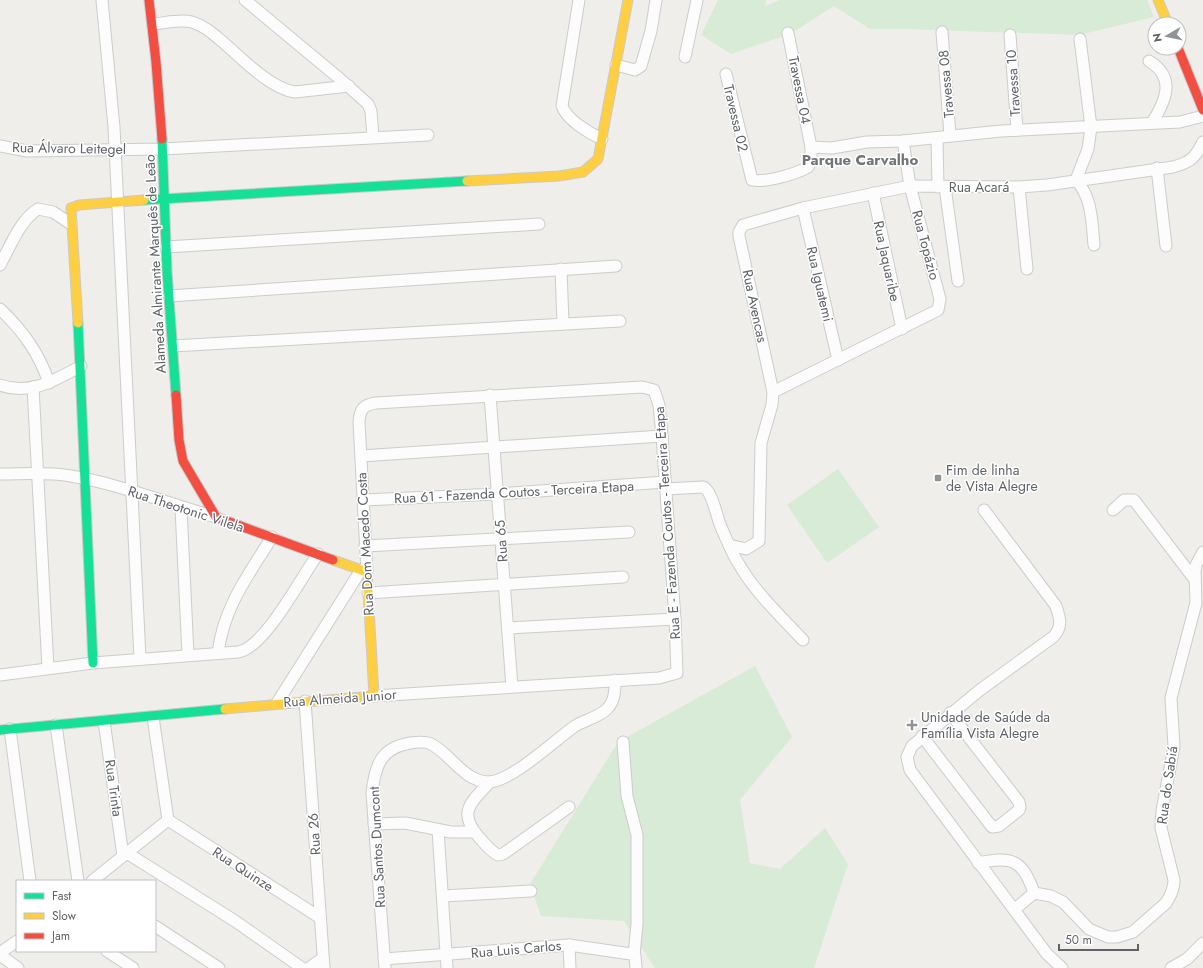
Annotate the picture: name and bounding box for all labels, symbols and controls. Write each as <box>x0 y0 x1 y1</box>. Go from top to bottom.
north arrow <box>1147 16 1187 56</box>
text: N <box>1149 32 1166 43</box>
street label: Travessa 08 <box>933 49 959 119</box>
street label: Travessa 10 <box>1001 49 1025 117</box>
street label: Travessa 04 <box>784 54 816 126</box>
street label: Travessa 02 <box>719 82 753 154</box>
street label: Rua Álvaro Leitegel <box>12 137 126 159</box>
district label: Parque Carvalho <box>802 149 918 171</box>
street label: Alameda Almirante Marquês de Leão <box>139 154 171 374</box>
street label: Rua Acará <box>949 177 1009 197</box>
street label: Rua Topázio <box>907 208 945 282</box>
street label: Rua Jaquaribe <box>869 219 905 303</box>
street label: Rua Iguatemi <box>802 244 838 324</box>
street label: Rua Avencas <box>737 268 773 345</box>
street label: Rua E - Fazenda Coutos - Terceira Etapa <box>649 406 685 640</box>
place label: Fim de linha de Vista Alegre <box>946 460 1038 496</box>
street label: Rua Dom Macedo Costa <box>351 472 379 616</box>
marker: Fim de linha de Vista Alegre <box>933 473 943 483</box>
street label: Rua 61 - Fazenda Coutos - Terceira Etapa <box>394 476 634 508</box>
street label: Rua Theotonic Vilela <box>125 481 247 537</box>
street label: Rua 65 <box>490 519 512 563</box>
street label: Rua Almeida Junior <box>283 684 397 712</box>
place label: Unidade de Saúde da Família Vista Alegre <box>921 707 1050 743</box>
marker: Unidade de Saúde da Família Vista Alegre <box>906 719 918 731</box>
street label: Rua do Sabiá <box>1152 745 1182 825</box>
street label: Rua Trinta <box>100 758 128 818</box>
street label: Rua Santos Dumcont <box>364 785 390 908</box>
street label: Rua 26 <box>303 812 325 856</box>
street label: Rua Quinze <box>209 842 277 896</box>
legend <box>16 880 156 952</box>
text: Fast <box>52 887 71 905</box>
text: Slow <box>52 907 77 925</box>
scale bar <box>1059 926 1138 952</box>
text: Jam <box>50 927 70 945</box>
text: 50 m <box>1065 931 1092 949</box>
street label: Rua Luis Carlos <box>470 935 562 963</box>

